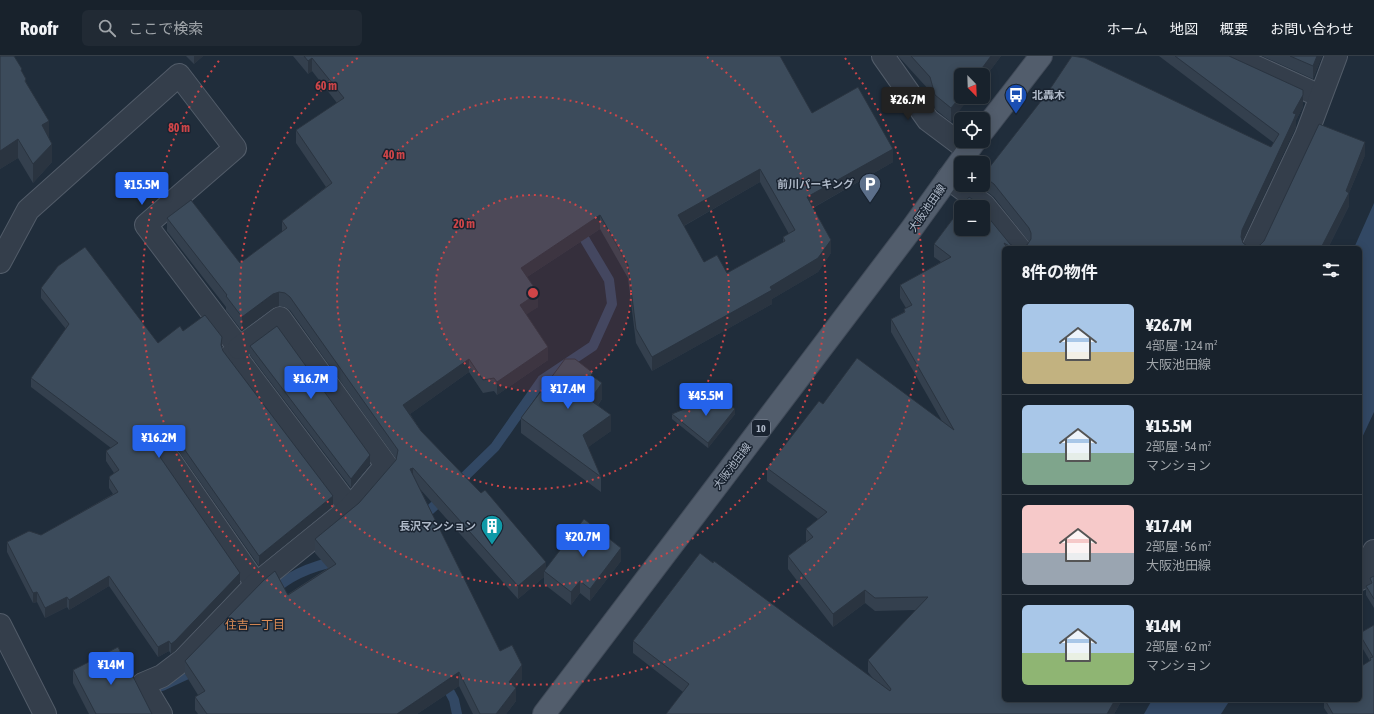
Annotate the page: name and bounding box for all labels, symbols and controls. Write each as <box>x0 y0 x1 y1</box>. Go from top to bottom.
search box <box>82 10 362 46</box>
text: Roofr <box>20 17 58 39</box>
icon: search <box>96 17 118 39</box>
text: ここで検索 <box>128 20 203 37</box>
text: ホーム <box>1106 21 1148 37</box>
text: 地図 <box>1170 21 1198 37</box>
text: 概要 <box>1220 21 1248 37</box>
text: お問い合わせ <box>1270 21 1354 37</box>
north arrow <box>954 68 990 104</box>
map controls <box>954 68 990 236</box>
text: 60 m <box>315 79 337 93</box>
bus stop icon: 北轟木 <box>1003 82 1029 115</box>
pin: ¥26.7M <box>875 87 941 121</box>
place label: 北轟木 <box>1032 89 1065 101</box>
text: ¥26.7M <box>890 92 926 107</box>
button: locate <box>954 112 990 148</box>
text: 80 m <box>168 121 190 135</box>
text: 40 m <box>382 148 405 162</box>
button: + <box>954 156 990 192</box>
parking icon: 前川パーキング <box>857 171 883 204</box>
pin: ¥15.5M <box>109 172 175 206</box>
text: ¥15.5M <box>124 177 160 192</box>
place label: 前川パーキング <box>777 178 854 190</box>
street label: 大阪池田線 <box>906 182 948 234</box>
button: − <box>954 200 990 236</box>
text: 20 m <box>453 217 475 231</box>
icon: filters <box>1320 259 1342 281</box>
text: 8件の物件 <box>1022 262 1098 282</box>
centre of rings <box>526 286 540 300</box>
text: ¥26.7M <box>1146 315 1192 335</box>
icon: home <box>1054 320 1102 368</box>
text: 4部屋 · 124 m² <box>1146 338 1218 353</box>
text: 大阪池田線 <box>1146 357 1211 372</box>
pin: ¥16.7M <box>278 366 344 400</box>
text: ¥16.7M <box>293 371 329 386</box>
pin: ¥17.4M <box>535 376 601 410</box>
text: ¥17.4M <box>550 381 586 396</box>
pin: ¥45.5M <box>673 383 739 417</box>
text: ¥45.5M <box>688 388 724 403</box>
text: ¥15.5M <box>1146 416 1192 436</box>
road number: 10 <box>752 420 770 436</box>
icon: home <box>1054 421 1102 469</box>
pin: ¥16.2M <box>126 425 192 459</box>
text: ¥16.2M <box>141 430 177 445</box>
text: 2部屋 · 54 m² <box>1146 439 1211 454</box>
street label: 大阪池田線 <box>711 440 753 492</box>
text: マンション <box>1146 458 1211 473</box>
building icon: 長沢マンション <box>479 513 505 546</box>
text: ¥17.4M <box>1146 516 1192 536</box>
place label: 長沢マンション <box>399 520 476 532</box>
icon: home <box>1054 521 1102 569</box>
pin: ¥20.7M <box>550 524 616 558</box>
text: ¥20.7M <box>565 529 601 544</box>
text: 2部屋 · 56 m² <box>1146 539 1211 554</box>
text: 大阪池田線 <box>1146 558 1211 573</box>
text: ¥14M <box>1146 616 1181 636</box>
district label: 住吉一丁目 <box>225 618 285 632</box>
icon: home <box>1054 621 1102 669</box>
text: 2部屋 · 62 m² <box>1146 639 1211 654</box>
pin: ¥14M <box>87 652 135 686</box>
text: ¥14M <box>98 657 124 672</box>
text: マンション <box>1146 658 1211 673</box>

